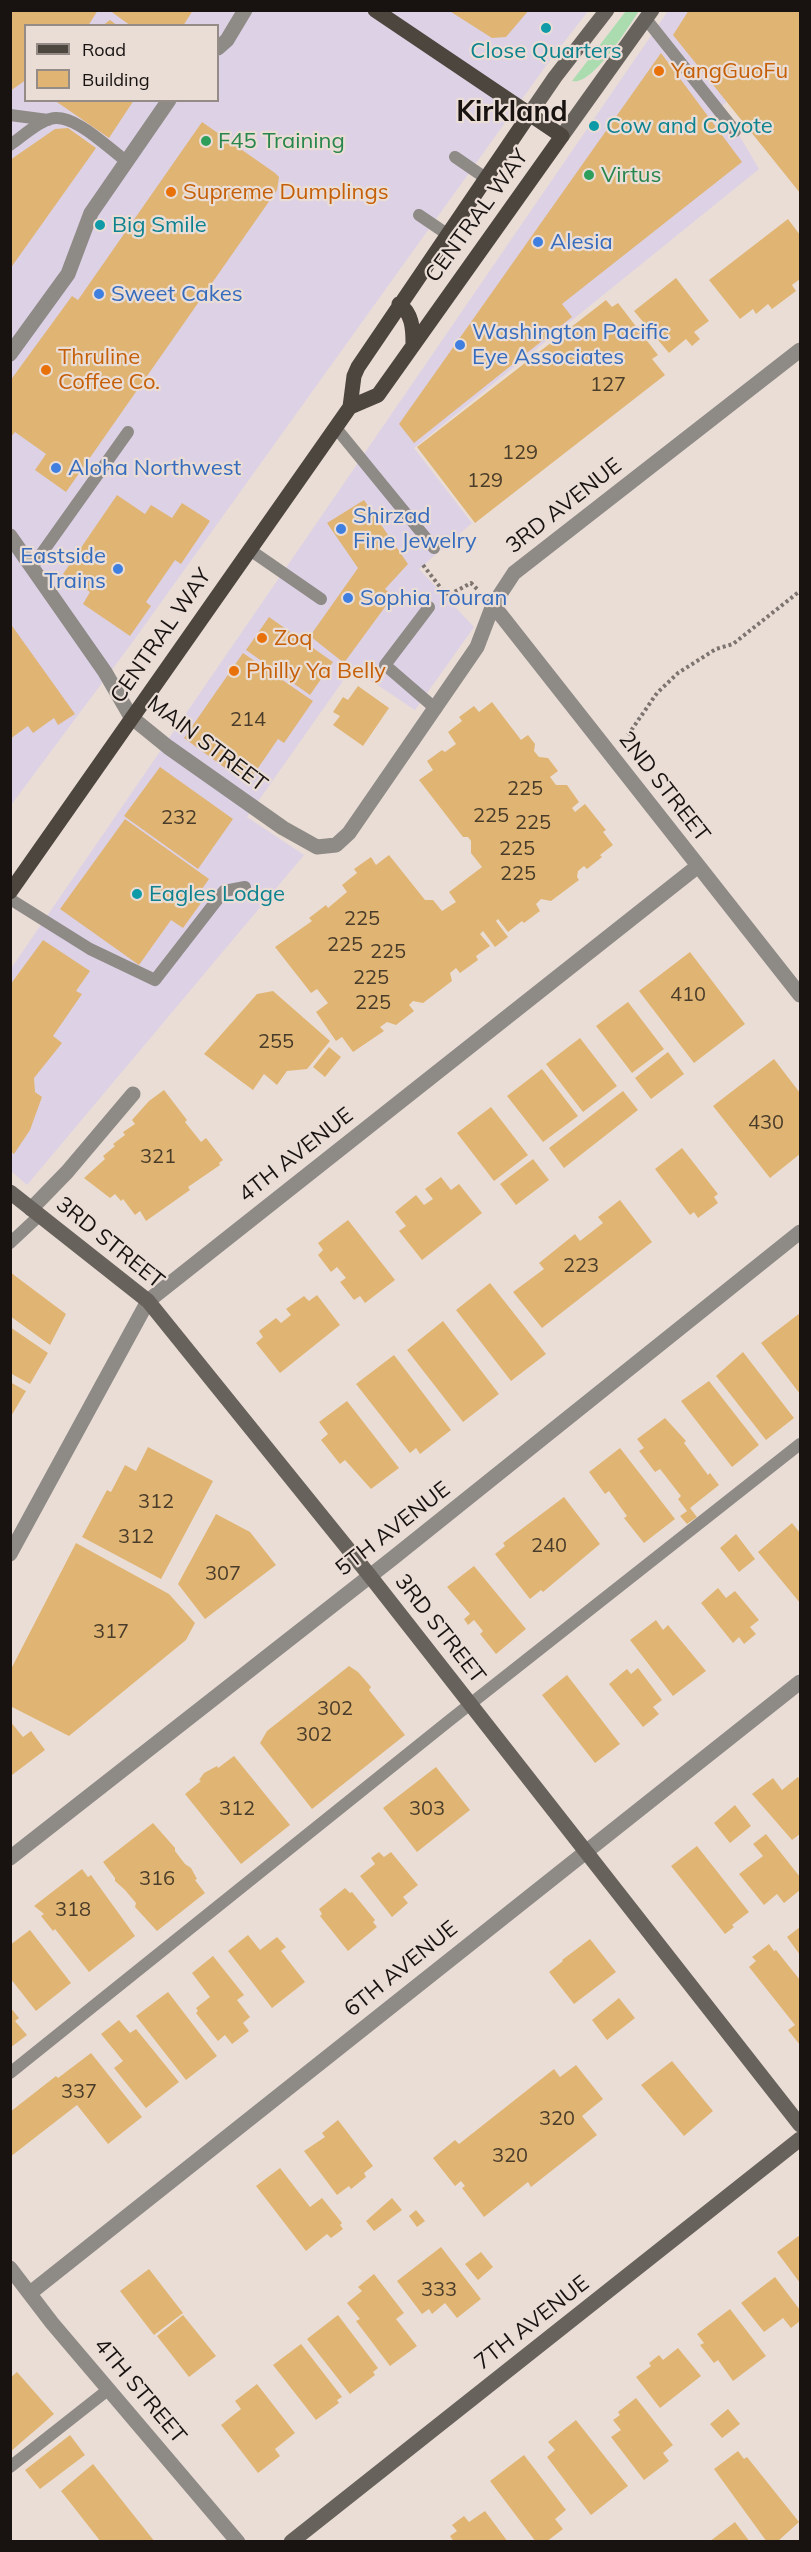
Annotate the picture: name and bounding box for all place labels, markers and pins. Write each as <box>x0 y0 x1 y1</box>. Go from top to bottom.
marker: Close Quarters <box>539 21 553 35</box>
place label: Close Quarters <box>470 38 622 64</box>
place label: YangGuoFu <box>671 58 788 84</box>
marker: YangGuoFu <box>652 64 666 78</box>
place label: Cow and Coyote <box>606 113 773 139</box>
marker: Cow and Coyote <box>587 119 601 133</box>
place label: F45 Training <box>218 128 345 154</box>
marker: F45 Training <box>199 134 213 148</box>
place label: Virtus <box>601 162 661 188</box>
marker: Virtus <box>582 168 596 182</box>
place label: Supreme Dumplings <box>183 179 389 205</box>
marker: Supreme Dumplings <box>164 185 178 199</box>
place label: Big Smile <box>112 212 207 238</box>
marker: Big Smile <box>93 218 107 232</box>
place label: Alesia <box>550 229 613 255</box>
marker: Alesia <box>531 235 545 249</box>
place label: Sweet Cakes <box>111 281 243 307</box>
marker: Sweet Cakes <box>92 287 106 301</box>
place label: Washington Pacific Eye Associates <box>472 319 669 370</box>
marker: Washington Pacific Eye Associates <box>453 338 467 352</box>
place label: Thruline Coffee Co. <box>58 344 160 396</box>
marker: Thruline Coffee Co. <box>39 363 53 377</box>
place label: Aloha Northwest <box>68 455 241 481</box>
marker: Aloha Northwest <box>49 461 63 475</box>
place label: Shirzad Fine Jewelry <box>353 503 477 554</box>
marker: Shirzad Fine Jewelry <box>334 522 348 536</box>
place label: Eastside Trains <box>20 543 106 594</box>
marker: Eastside Trains <box>111 562 125 576</box>
place label: Sophia Touran <box>360 585 507 611</box>
marker: Sophia Touran <box>341 591 355 605</box>
place label: Zoq <box>274 625 313 651</box>
marker: Zoq <box>255 631 269 645</box>
place label: Philly Ya Belly <box>246 658 386 684</box>
marker: Philly Ya Belly <box>227 664 241 678</box>
place label: Eagles Lodge <box>149 881 285 907</box>
marker: Eagles Lodge <box>130 887 144 901</box>

